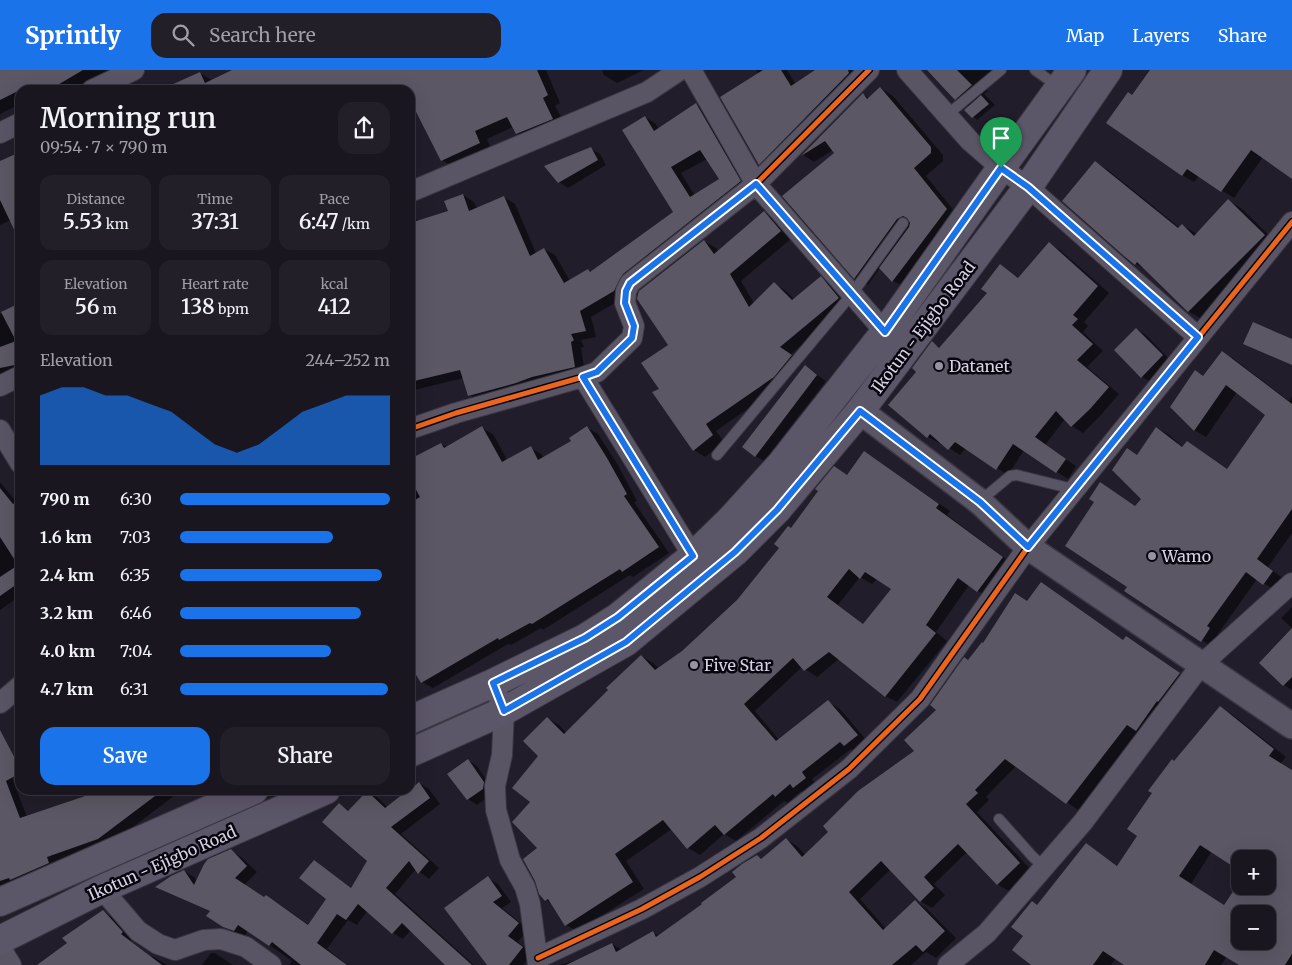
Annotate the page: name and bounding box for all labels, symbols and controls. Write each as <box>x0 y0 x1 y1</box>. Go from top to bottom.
search box <box>151 13 501 58</box>
text: Sprintly <box>25 20 121 51</box>
icon: search <box>169 21 197 49</box>
text: Search here <box>209 23 316 47</box>
text: Map <box>1066 24 1104 47</box>
text: Layers <box>1132 24 1190 47</box>
text: Share <box>1218 24 1267 47</box>
text: Morning run <box>40 100 216 136</box>
button: share <box>338 102 390 154</box>
pin <box>980 117 1022 168</box>
icon: arrive <box>987 124 1015 152</box>
text: 09:54 · 7 × 790 m <box>40 137 167 157</box>
text: Distance <box>66 190 125 208</box>
text: Time <box>197 190 233 208</box>
text: Pace <box>319 190 350 208</box>
text: 5.53 <box>63 208 102 235</box>
text: 37:31 <box>191 208 239 235</box>
text: 6:47 <box>299 208 338 235</box>
text: km <box>102 215 129 233</box>
text: /km <box>338 215 370 233</box>
street label: Ikotun - Ejigbo Road <box>867 257 979 397</box>
text: Elevation <box>64 275 127 293</box>
text: Heart rate <box>181 275 248 293</box>
text: kcal <box>321 275 348 293</box>
text: 56 <box>75 293 99 320</box>
text: 138 <box>181 293 215 320</box>
text: 412 <box>318 293 351 320</box>
text: m <box>99 300 117 318</box>
text: bpm <box>215 300 249 318</box>
text: Elevation <box>40 350 113 370</box>
text: 244–252 m <box>306 350 390 370</box>
place label: Datanet <box>949 356 1010 376</box>
marker: Datanet <box>933 360 945 372</box>
text: 790 m <box>40 489 90 509</box>
text: 6:30 <box>120 489 152 509</box>
text: 1.6 km <box>40 527 92 547</box>
text: 7:03 <box>120 527 151 547</box>
place label: Wamo <box>1161 546 1211 566</box>
marker: Wamo <box>1146 550 1158 562</box>
text: 2.4 km <box>40 565 94 585</box>
text: 6:35 <box>120 565 150 585</box>
text: 3.2 km <box>40 603 93 623</box>
text: 6:46 <box>120 603 152 623</box>
text: 4.0 km <box>40 641 95 661</box>
text: 7:04 <box>120 641 152 661</box>
place label: Five Star <box>704 655 771 675</box>
marker: Five Star <box>688 659 700 671</box>
text: 4.7 km <box>40 679 93 699</box>
text: 6:31 <box>120 679 148 699</box>
button: Save <box>40 727 210 785</box>
button: Share <box>220 727 390 785</box>
street label: Ikotun - Ejigbo Road <box>85 821 239 905</box>
map controls <box>1231 850 1276 950</box>
button: + <box>1231 850 1276 895</box>
button: − <box>1231 905 1276 950</box>

